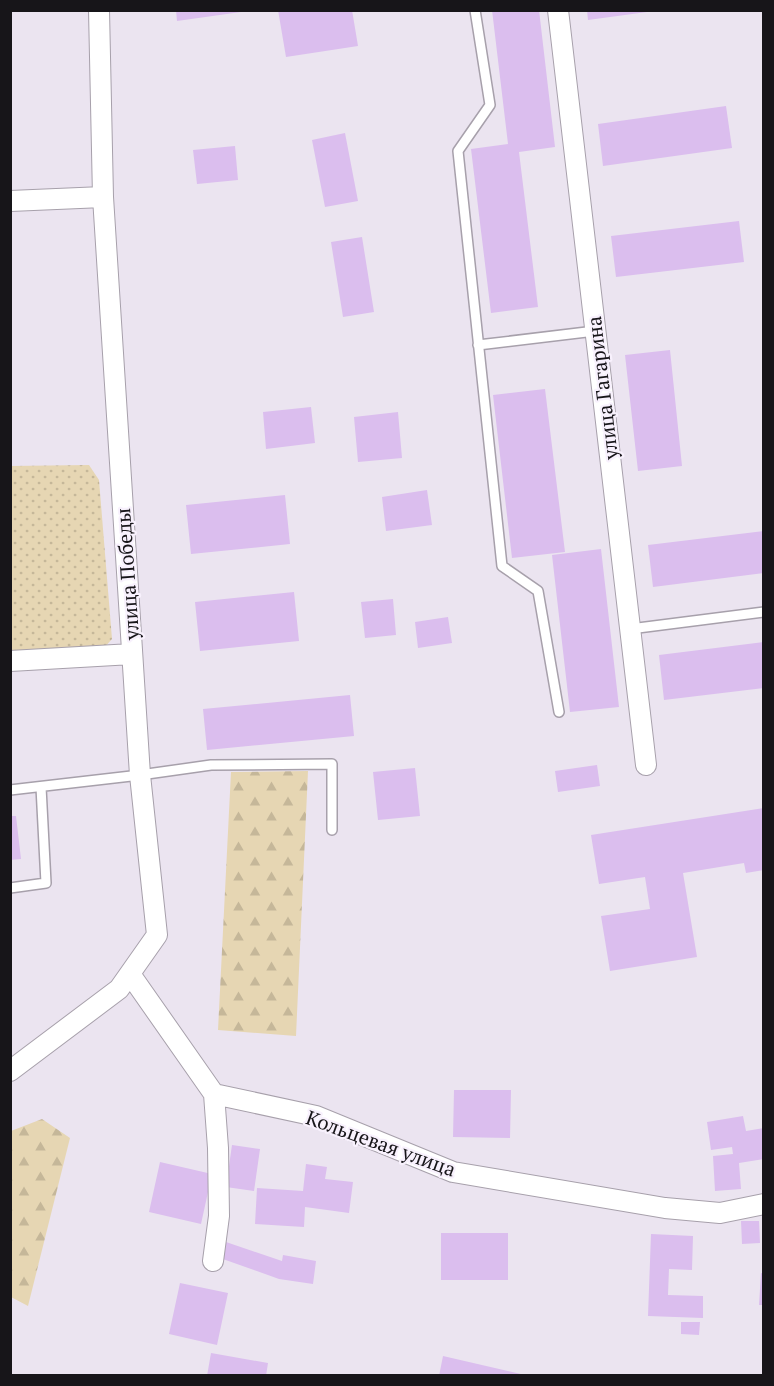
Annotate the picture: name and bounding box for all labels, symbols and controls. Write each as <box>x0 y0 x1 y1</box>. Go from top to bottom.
street label: улица Гагарина <box>580 315 624 462</box>
street label: улица Победы <box>109 507 145 642</box>
street label: Кольцевая улица <box>302 1103 460 1183</box>

